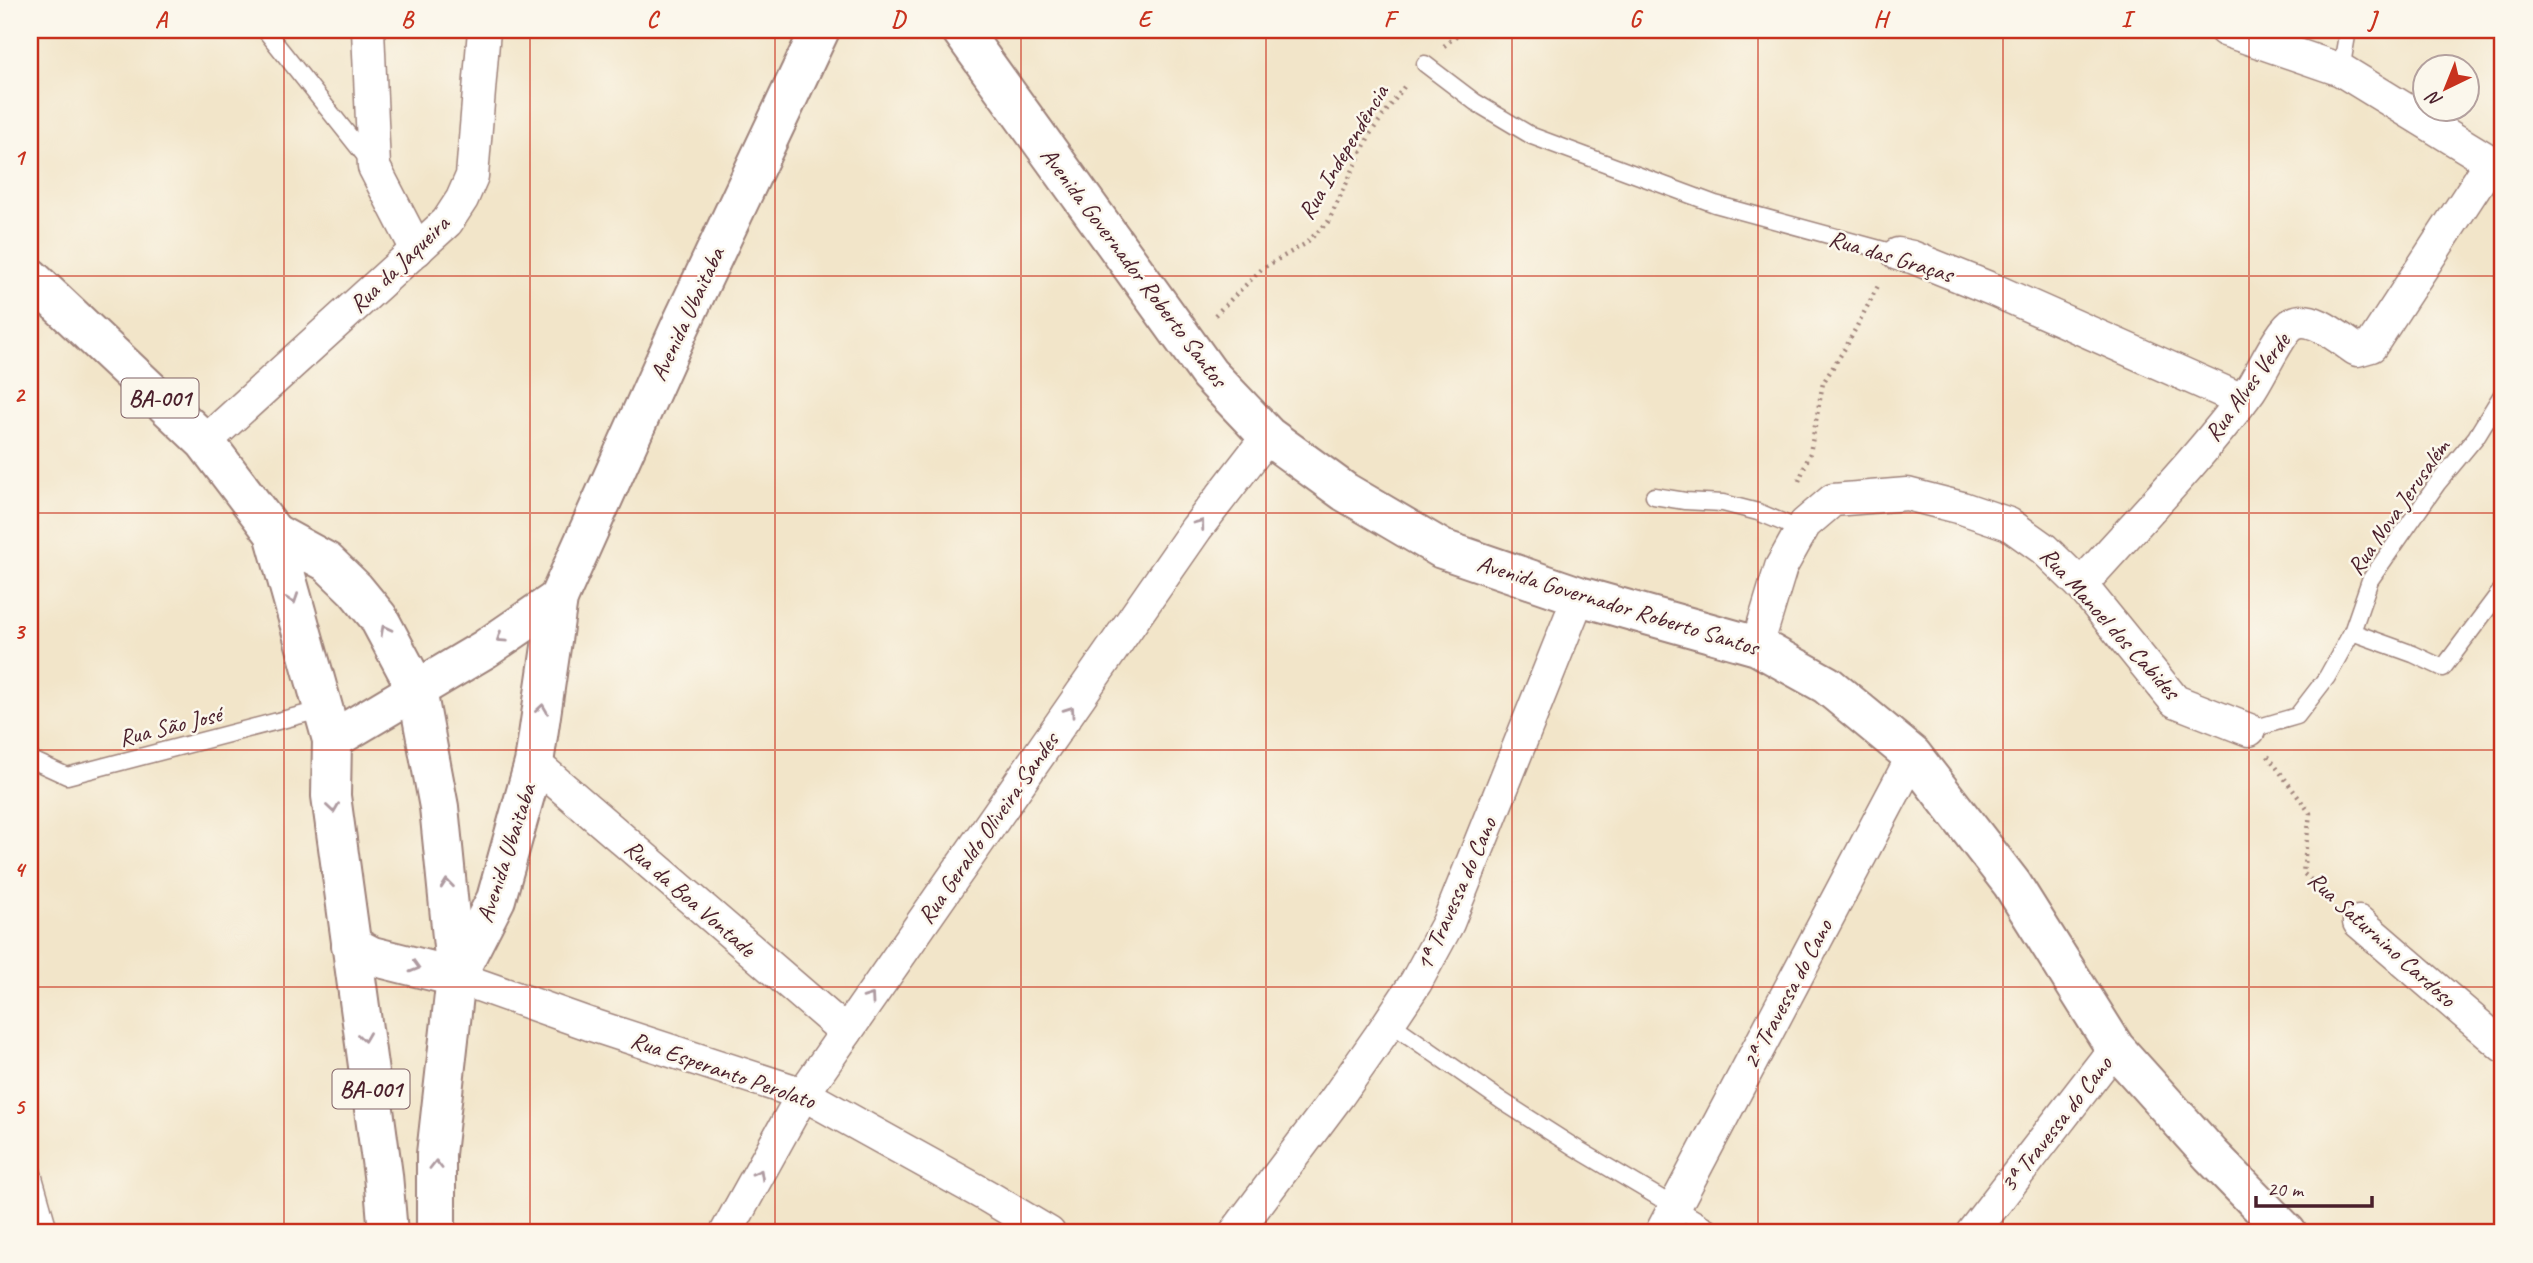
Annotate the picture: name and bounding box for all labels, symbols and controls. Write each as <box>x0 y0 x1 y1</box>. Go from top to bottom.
text: A <box>155 5 169 34</box>
text: B <box>401 5 415 34</box>
text: C <box>647 5 661 34</box>
text: D <box>891 5 907 34</box>
text: E <box>1138 5 1154 34</box>
text: F <box>1384 5 1400 34</box>
text: G <box>1629 5 1644 34</box>
text: H <box>1873 5 1891 34</box>
text: I <box>2121 5 2136 34</box>
text: J <box>2366 5 2379 34</box>
north arrow <box>2410 52 2480 122</box>
street label: Rua Independência <box>1291 78 1396 225</box>
text: N <box>2420 85 2448 112</box>
street label: Avenida Governador Roberto Santos <box>1034 141 1235 394</box>
text: 1 <box>14 143 27 172</box>
street label: Rua da Jaqueira <box>343 208 456 319</box>
street label: Rua das Graças <box>1826 223 1959 290</box>
street label: Avenida Ubaitaba <box>643 241 732 386</box>
street label: Rua Alves Verde <box>2198 325 2298 447</box>
road number: BA-001 <box>122 378 198 418</box>
text: 2 <box>14 380 27 409</box>
street label: Rua Nova Jerusalém <box>2340 431 2457 581</box>
one-way arrow <box>1192 519 1204 532</box>
street label: Rua Manoel dos Cabides <box>2034 541 2188 707</box>
street label: Avenida Governador Roberto Santos <box>1474 548 1764 663</box>
one-way arrow <box>285 592 299 604</box>
text: 3 <box>14 617 27 646</box>
one-way arrow <box>379 625 393 637</box>
one-way arrow <box>496 629 509 642</box>
street label: Rua São José <box>116 698 229 753</box>
one-way arrow <box>534 703 549 715</box>
one-way arrow <box>1062 705 1075 718</box>
street label: Rua Geraldo Oliveira Sandes <box>911 725 1066 929</box>
street label: Avenida Ubaitaba <box>469 778 543 926</box>
one-way arrow <box>325 803 340 814</box>
street label: 1ª Travessa do Cano <box>1409 811 1504 975</box>
street label: Rua da Boa Vontade <box>618 833 763 965</box>
text: 4 <box>14 855 27 884</box>
street label: Rua Saturnino Cardoso <box>2302 865 2463 1014</box>
one-way arrow <box>439 878 454 890</box>
street label: 2ª Travessa do Cano <box>1735 913 1840 1074</box>
one-way arrow <box>409 958 421 973</box>
one-way arrow <box>862 993 874 1006</box>
street label: Rua Esperanto Perolato <box>627 1024 820 1116</box>
one-way arrow <box>357 1031 372 1043</box>
street label: 3ª Travessa do Cano <box>1993 1049 2119 1198</box>
road number: BA-001 <box>332 1070 410 1108</box>
text: 5 <box>14 1092 26 1121</box>
one-way arrow <box>428 1159 444 1170</box>
scale bar <box>2256 1165 2372 1209</box>
one-way arrow <box>751 1169 764 1181</box>
text: 20 m <box>2267 1176 2305 1202</box>

